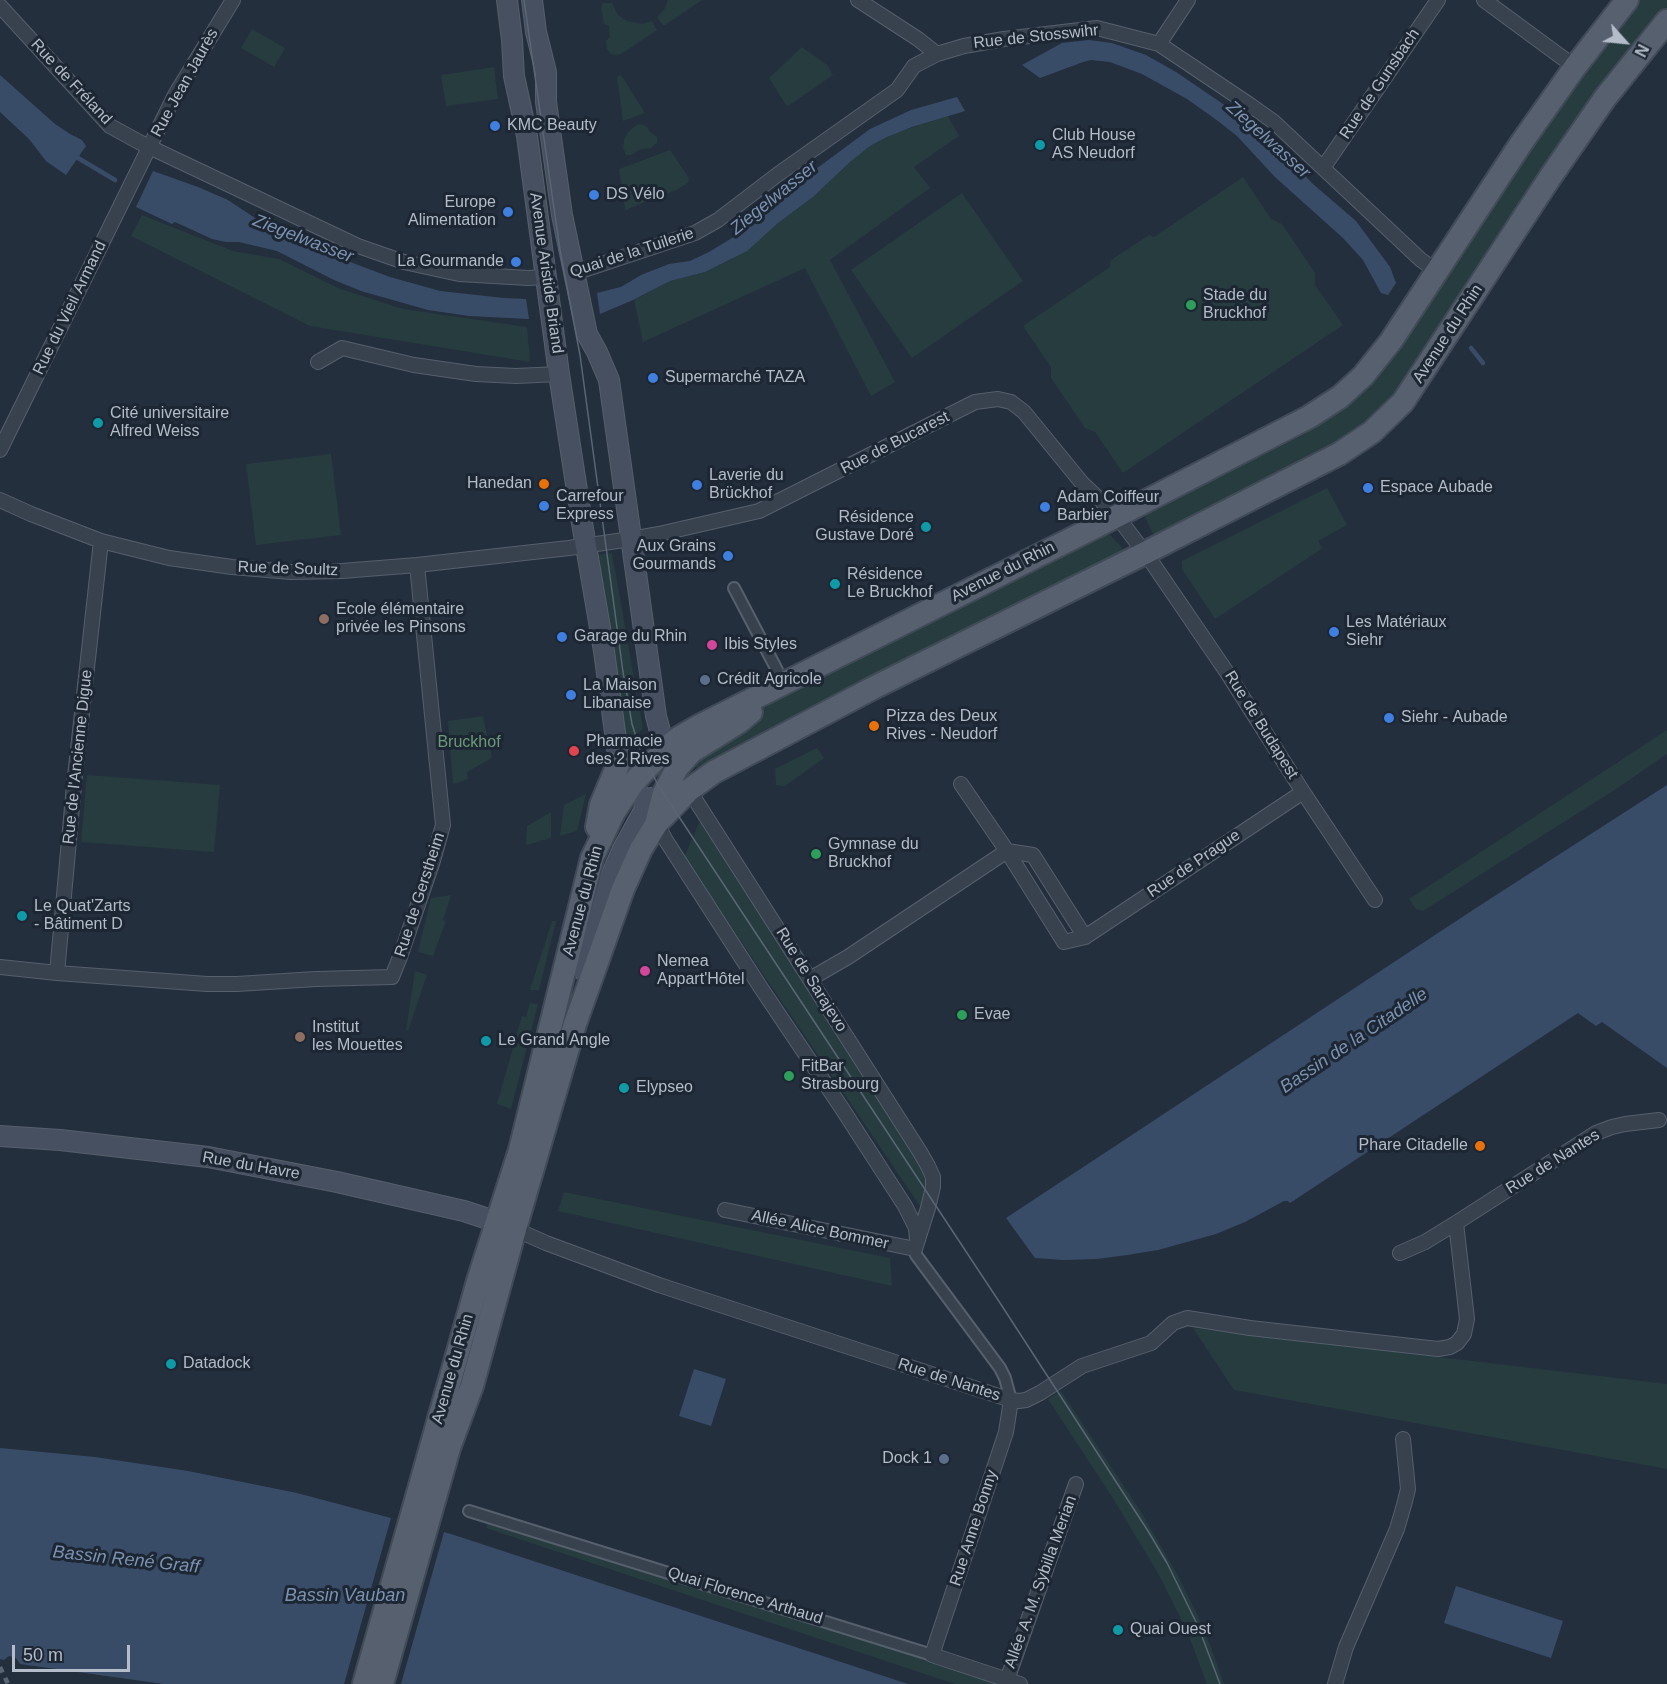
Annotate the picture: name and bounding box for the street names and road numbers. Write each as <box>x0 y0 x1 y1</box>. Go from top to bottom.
street label: Rue de Stosswihr <box>973 21 1099 53</box>
street label: Rue Jean Jaurès <box>147 25 223 141</box>
street label: Rue de Gunsbach <box>1336 25 1424 143</box>
street label: Rue de Fréland <box>26 35 116 129</box>
street label: Avenue Aristide Briand <box>525 191 567 355</box>
street label: Quai de la Tuilerie <box>568 224 696 282</box>
street label: Rue du Vieil Armand <box>29 238 111 378</box>
street label: Avenue du Rhin <box>1409 281 1487 387</box>
street label: Rue de Bucarest <box>838 407 952 479</box>
street label: Avenue du Rhin <box>948 538 1058 606</box>
street label: Rue de Soultz <box>237 558 339 580</box>
street label: Rue de Budapest <box>1220 667 1302 783</box>
street label: Rue de l'Ancienne Digue <box>59 669 97 845</box>
street label: Rue de Prague <box>1144 826 1244 902</box>
street label: Rue de Gerstheim <box>391 830 449 960</box>
street label: Avenue du Rhin <box>559 844 607 958</box>
street label: Rue de Sarajevo <box>771 924 851 1036</box>
street label: Rue de Nantes <box>1503 1126 1603 1198</box>
street label: Rue du Havre <box>201 1148 301 1184</box>
street label: Allée Alice Bommer <box>750 1206 890 1254</box>
street label: Avenue du Rhin <box>428 1312 478 1426</box>
street label: Rue de Nantes <box>895 1354 1003 1406</box>
street label: Rue Anne Bonny <box>946 1468 1002 1588</box>
street label: Allée A. M. Sybilla Merian <box>1001 1493 1081 1671</box>
street label: Quai Florence Arthaud <box>665 1563 825 1629</box>

